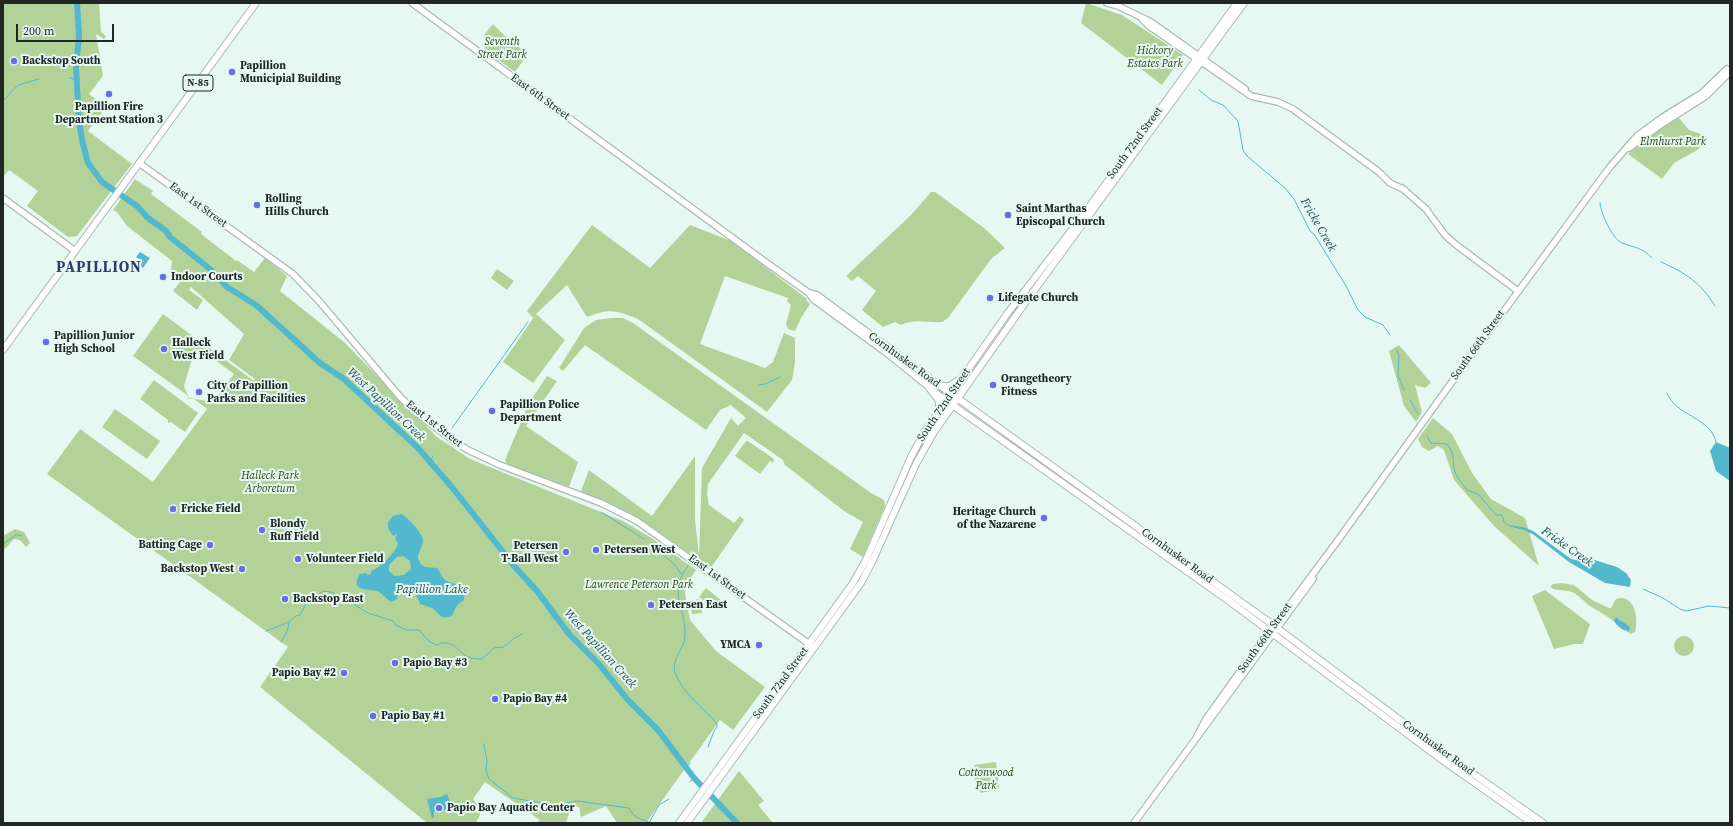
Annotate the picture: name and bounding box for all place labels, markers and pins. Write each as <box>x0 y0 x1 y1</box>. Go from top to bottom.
place label: Backstop South <box>22 54 101 68</box>
marker: Backstop South <box>9 56 19 66</box>
place label: Papillion Municipial Building <box>240 59 341 85</box>
marker: Papillion Municipial Building <box>227 67 237 77</box>
marker: Papillion Fire Department Station 3 <box>104 89 114 99</box>
place label: Papillion Fire Department Station 3 <box>55 100 163 126</box>
place label: Rolling Hills Church <box>265 192 329 218</box>
marker: Rolling Hills Church <box>252 200 262 210</box>
place label: Saint Marthas Episcopal Church <box>1016 202 1105 228</box>
marker: Saint Marthas Episcopal Church <box>1003 210 1013 220</box>
place label: Indoor Courts <box>171 270 242 284</box>
marker: Indoor Courts <box>158 272 168 282</box>
place label: Lifegate Church <box>998 291 1078 305</box>
marker: Lifegate Church <box>985 293 995 303</box>
place label: Papillion Junior High School <box>54 329 135 355</box>
place label: Halleck West Field <box>172 336 224 362</box>
marker: Papillion Junior High School <box>41 337 51 347</box>
marker: Halleck West Field <box>159 344 169 354</box>
place label: Orangetheory Fitness <box>1001 372 1072 398</box>
place label: City of Papillion Parks and Facilities <box>207 379 306 405</box>
marker: Orangetheory Fitness <box>988 380 998 390</box>
marker: City of Papillion Parks and Facilities <box>194 387 204 397</box>
place label: Papillion Police Department <box>500 398 579 424</box>
marker: Papillion Police Department <box>487 406 497 416</box>
place label: Fricke Field <box>181 502 241 516</box>
marker: Fricke Field <box>168 504 178 514</box>
place label: Heritage Church of the Nazarene <box>953 505 1036 531</box>
marker: Heritage Church of the Nazarene <box>1039 513 1049 523</box>
place label: Blondy Ruff Field <box>270 517 319 543</box>
marker: Blondy Ruff Field <box>257 525 267 535</box>
place label: Batting Cage <box>138 538 202 552</box>
place label: Petersen T-Ball West <box>501 539 558 565</box>
marker: Batting Cage <box>205 540 215 550</box>
place label: Petersen West <box>604 543 675 557</box>
marker: Petersen West <box>591 545 601 555</box>
marker: Petersen T-Ball West <box>561 547 571 557</box>
place label: Volunteer Field <box>306 552 383 566</box>
marker: Volunteer Field <box>293 554 303 564</box>
place label: Backstop West <box>160 562 234 576</box>
marker: Backstop West <box>237 564 247 574</box>
place label: Backstop East <box>293 592 363 606</box>
marker: Backstop East <box>280 594 290 604</box>
place label: Petersen East <box>659 598 727 612</box>
marker: Petersen East <box>646 600 656 610</box>
place label: YMCA <box>720 638 751 652</box>
marker: YMCA <box>754 640 764 650</box>
place label: Papio Bay #3 <box>403 656 467 670</box>
marker: Papio Bay #3 <box>390 658 400 668</box>
place label: Papio Bay #2 <box>272 666 336 680</box>
marker: Papio Bay #2 <box>339 668 349 678</box>
place label: Papio Bay #4 <box>503 692 567 706</box>
marker: Papio Bay #4 <box>490 694 500 704</box>
place label: Papio Bay #1 <box>381 709 445 723</box>
marker: Papio Bay #1 <box>368 711 378 721</box>
place label: Papio Bay Aquatic Center <box>447 801 575 815</box>
marker: Papio Bay Aquatic Center <box>434 803 444 813</box>

